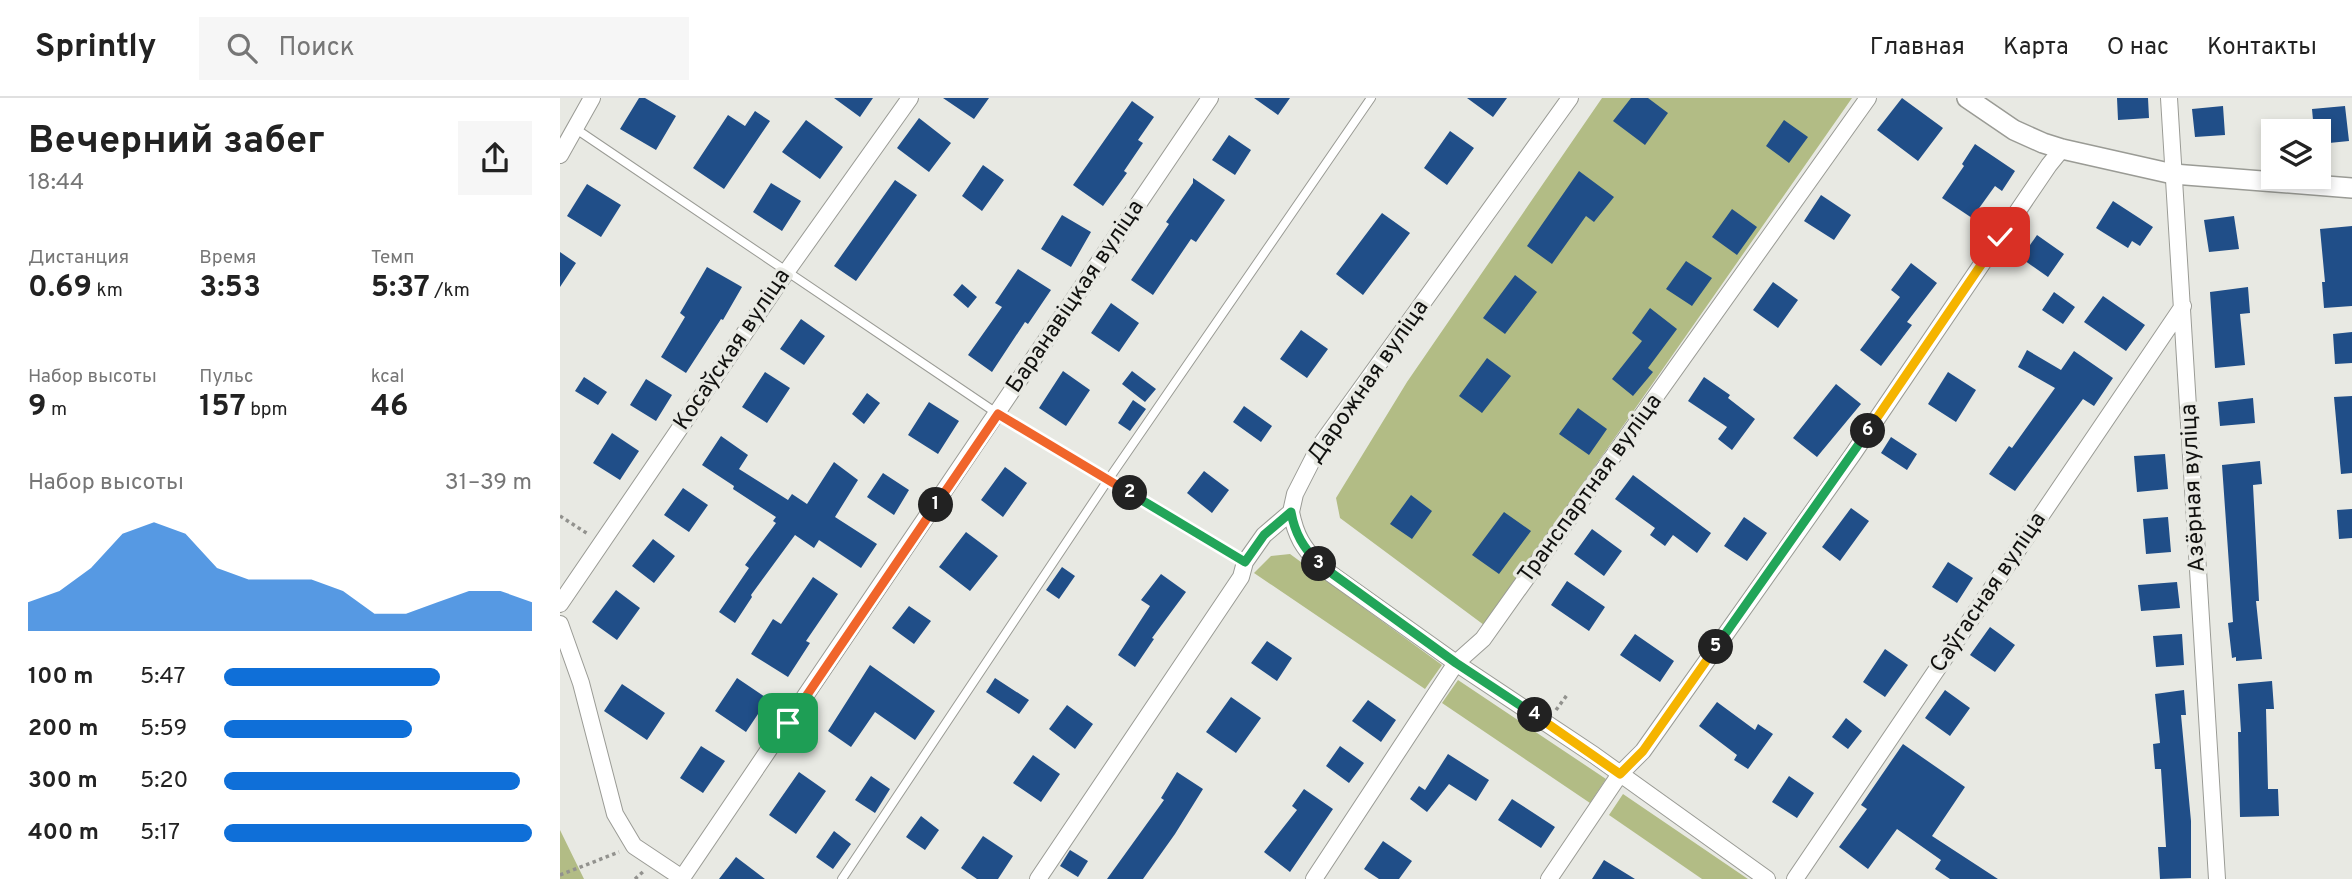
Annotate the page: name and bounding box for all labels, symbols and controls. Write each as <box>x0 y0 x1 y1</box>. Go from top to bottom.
search box <box>199 17 689 80</box>
text: Sprintly <box>35 27 157 69</box>
icon: search <box>223 29 261 67</box>
text: Поиск <box>279 32 355 65</box>
text: Главная <box>1870 33 1965 63</box>
text: Карта <box>2003 33 2069 63</box>
text: О нас <box>2107 33 2169 63</box>
text: Контакты <box>2207 33 2317 63</box>
text: Вечерний забег <box>28 118 325 167</box>
map controls <box>2261 119 2331 189</box>
button: layers <box>2261 119 2331 189</box>
button: share <box>458 121 532 195</box>
text: 18:44 <box>28 169 84 198</box>
street label: Баранавіцкая вуліца <box>1001 195 1151 399</box>
pin <box>1970 207 2030 267</box>
icon: check <box>1981 218 2019 256</box>
text: Дистанция <box>28 246 129 270</box>
text: Время <box>199 246 256 270</box>
text: Темп <box>371 246 414 270</box>
street label: Косаўская вуліца <box>668 264 798 436</box>
text: 0.69 <box>28 270 92 307</box>
text: 3:53 <box>199 270 261 307</box>
text: 5:37 <box>371 270 430 307</box>
text: km <box>92 279 123 303</box>
text: /km <box>430 279 470 303</box>
street label: Дарожная вуліца <box>1302 295 1436 469</box>
text: Набор высоты <box>28 365 157 389</box>
text: Пульс <box>199 365 253 389</box>
text: kcal <box>371 365 404 389</box>
text: 9 <box>28 389 46 426</box>
text: 157 <box>199 389 246 426</box>
text: 46 <box>371 389 408 426</box>
street label: Транспартная вуліца <box>1513 389 1669 589</box>
text: m <box>46 398 67 422</box>
text: bpm <box>246 398 288 422</box>
street label: Азёрная вуліца <box>2175 403 2213 573</box>
pin: 6 <box>1850 414 1886 448</box>
text: 6 <box>1862 418 1873 442</box>
text: Набор высоты <box>28 469 184 498</box>
text: 31–39 m <box>445 469 532 498</box>
pin: 2 <box>1112 476 1148 510</box>
text: 2 <box>1124 480 1135 504</box>
pin: 1 <box>918 488 954 522</box>
text: 1 <box>932 492 939 516</box>
street label: Саўгасная вуліца <box>1925 507 2053 679</box>
pin: 3 <box>1302 546 1336 582</box>
text: 3 <box>1313 551 1324 575</box>
pin: 5 <box>1698 630 1734 664</box>
text: 5 <box>1710 634 1721 658</box>
text: 100 m <box>28 663 93 692</box>
text: 5:47 <box>140 663 186 692</box>
pin <box>758 693 818 753</box>
pin: 4 <box>1518 698 1552 732</box>
text: 4 <box>1528 702 1541 726</box>
icon: arrive <box>769 704 807 742</box>
text: 200 m <box>28 715 98 744</box>
text: 5:59 <box>140 715 187 744</box>
text: 300 m <box>28 767 98 796</box>
text: 5:20 <box>140 767 188 796</box>
text: 400 m <box>28 819 99 848</box>
text: 5:17 <box>140 819 180 848</box>

